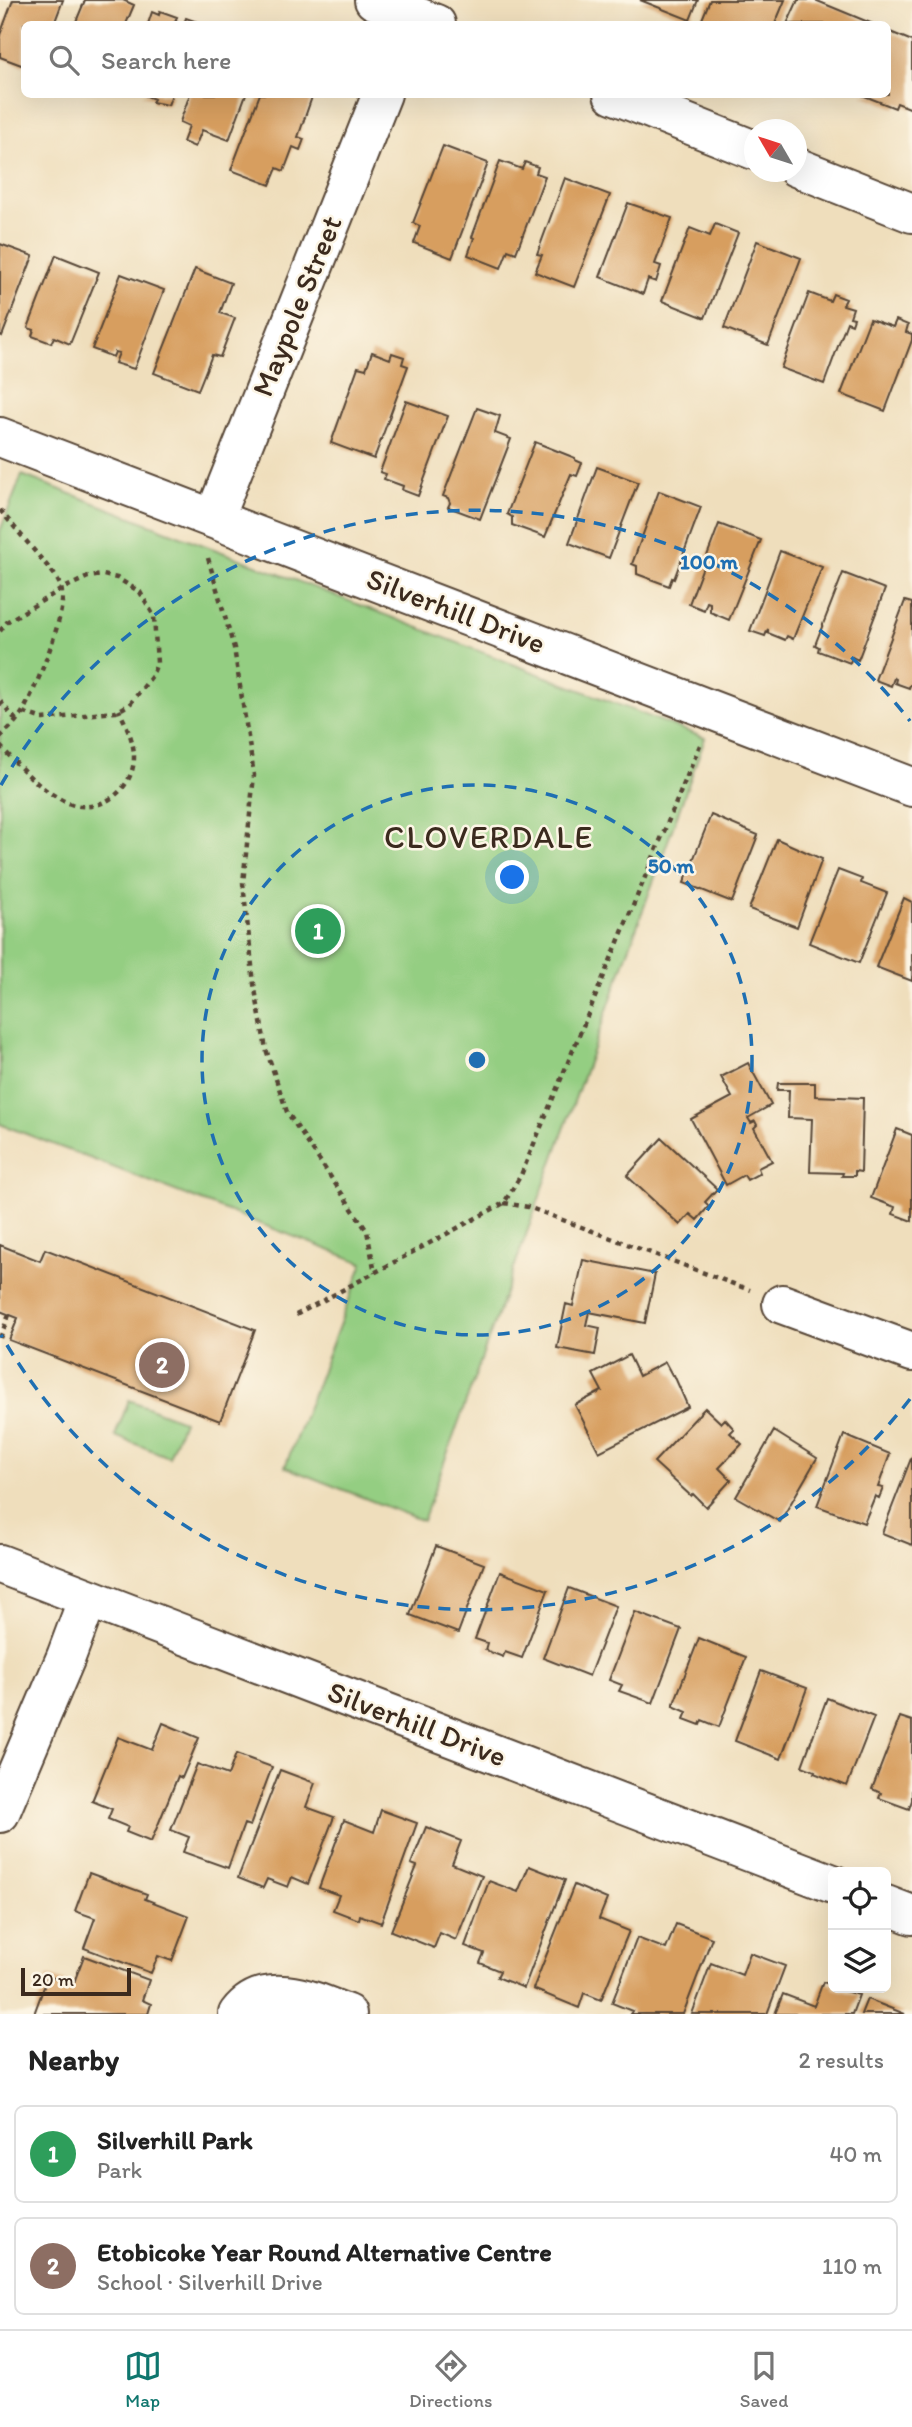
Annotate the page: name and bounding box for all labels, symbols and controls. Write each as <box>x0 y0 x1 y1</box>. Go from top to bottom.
search box <box>21 21 891 98</box>
icon: search <box>45 41 83 79</box>
text: Search here <box>101 44 231 76</box>
north arrow <box>744 119 807 182</box>
street label: Maypole Street <box>243 210 350 402</box>
text: 100 m <box>680 549 738 574</box>
street label: Silverhill Drive <box>362 560 551 662</box>
district label: CLOVERDALE <box>384 818 594 856</box>
text: 50 m <box>648 853 695 878</box>
your location <box>495 860 529 894</box>
pin: 1 <box>295 905 341 957</box>
centre of rings <box>465 1048 489 1072</box>
pin: 2 <box>139 1339 185 1391</box>
street label: Silverhill Drive <box>323 1673 512 1775</box>
map controls <box>828 1867 891 1993</box>
button: locate <box>828 1867 891 1930</box>
button: layers <box>828 1930 891 1993</box>
scale bar <box>21 1965 131 1997</box>
text: 20 m <box>32 1968 74 1991</box>
text: Nearby <box>28 2041 119 2078</box>
text: 2 results <box>798 2046 884 2074</box>
text: Silverhill Park <box>97 2124 253 2156</box>
text: 1 <box>48 2140 58 2168</box>
text: 40 m <box>829 2140 882 2168</box>
text: Park <box>97 2156 142 2184</box>
text: Etobicoke Year Round Alternative Centre <box>97 2236 552 2268</box>
text: 2 <box>47 2252 59 2280</box>
text: 110 m <box>822 2252 882 2280</box>
text: School · Silverhill Drive <box>97 2268 323 2296</box>
tab: Map <box>124 2347 162 2412</box>
tab: Directions <box>409 2347 493 2412</box>
tab: Saved <box>740 2347 788 2412</box>

